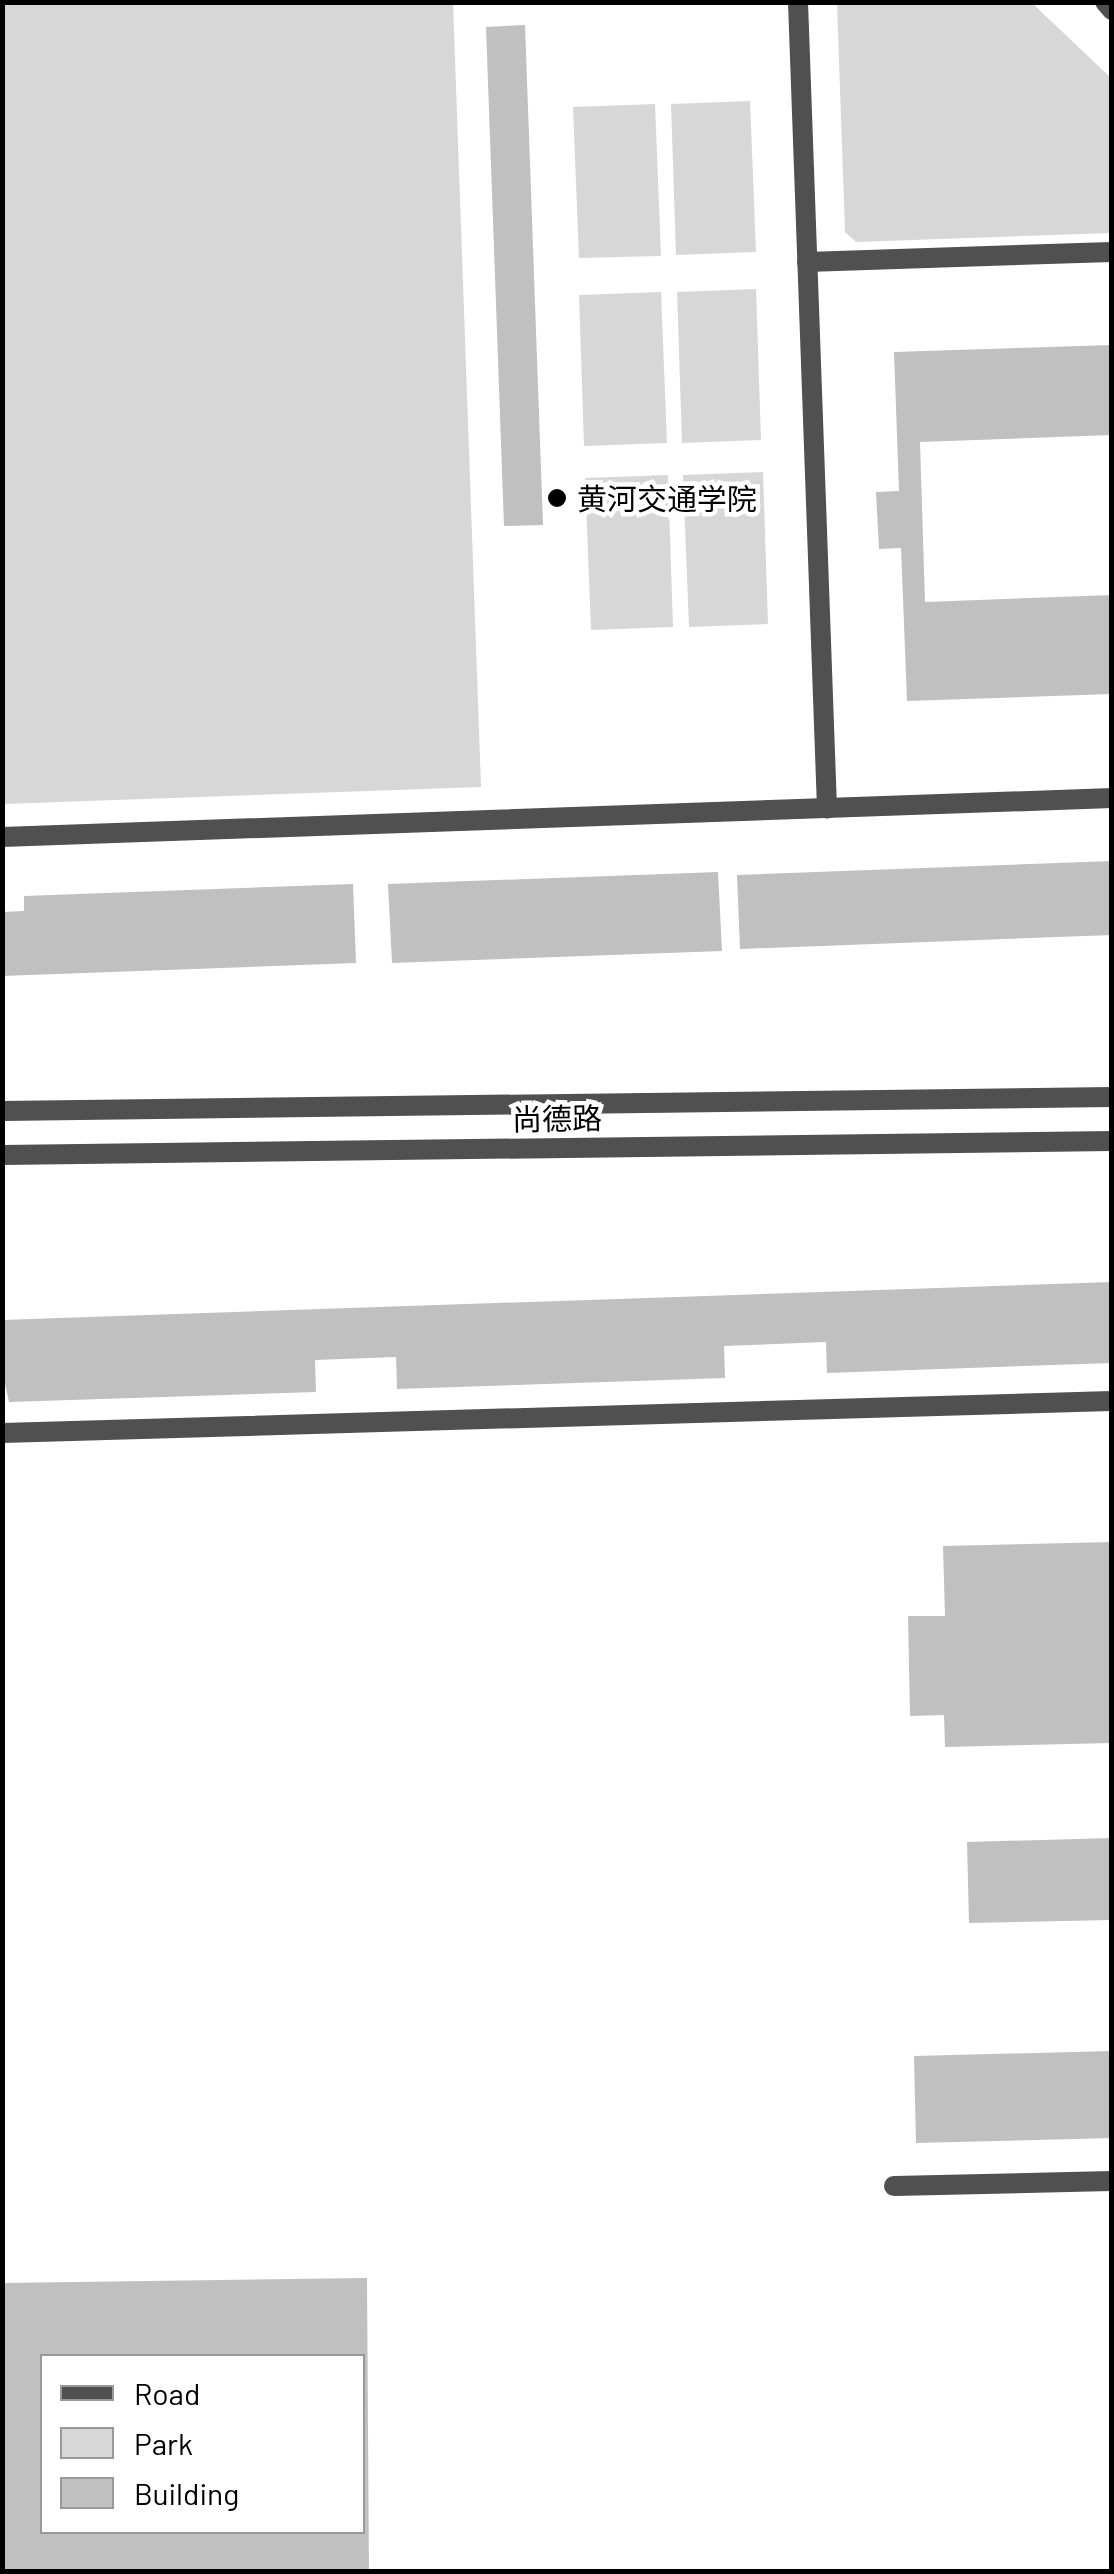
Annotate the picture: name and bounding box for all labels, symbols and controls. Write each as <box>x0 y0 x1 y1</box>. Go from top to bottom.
place label: 黄河交通学院 <box>577 480 757 516</box>
marker: 黄河交通学院 <box>546 487 568 509</box>
street label: 尚德路 <box>512 1099 602 1137</box>
legend <box>40 2354 365 2534</box>
text: Road <box>134 2375 200 2411</box>
text: Park <box>134 2425 193 2461</box>
text: Building <box>134 2475 239 2511</box>

